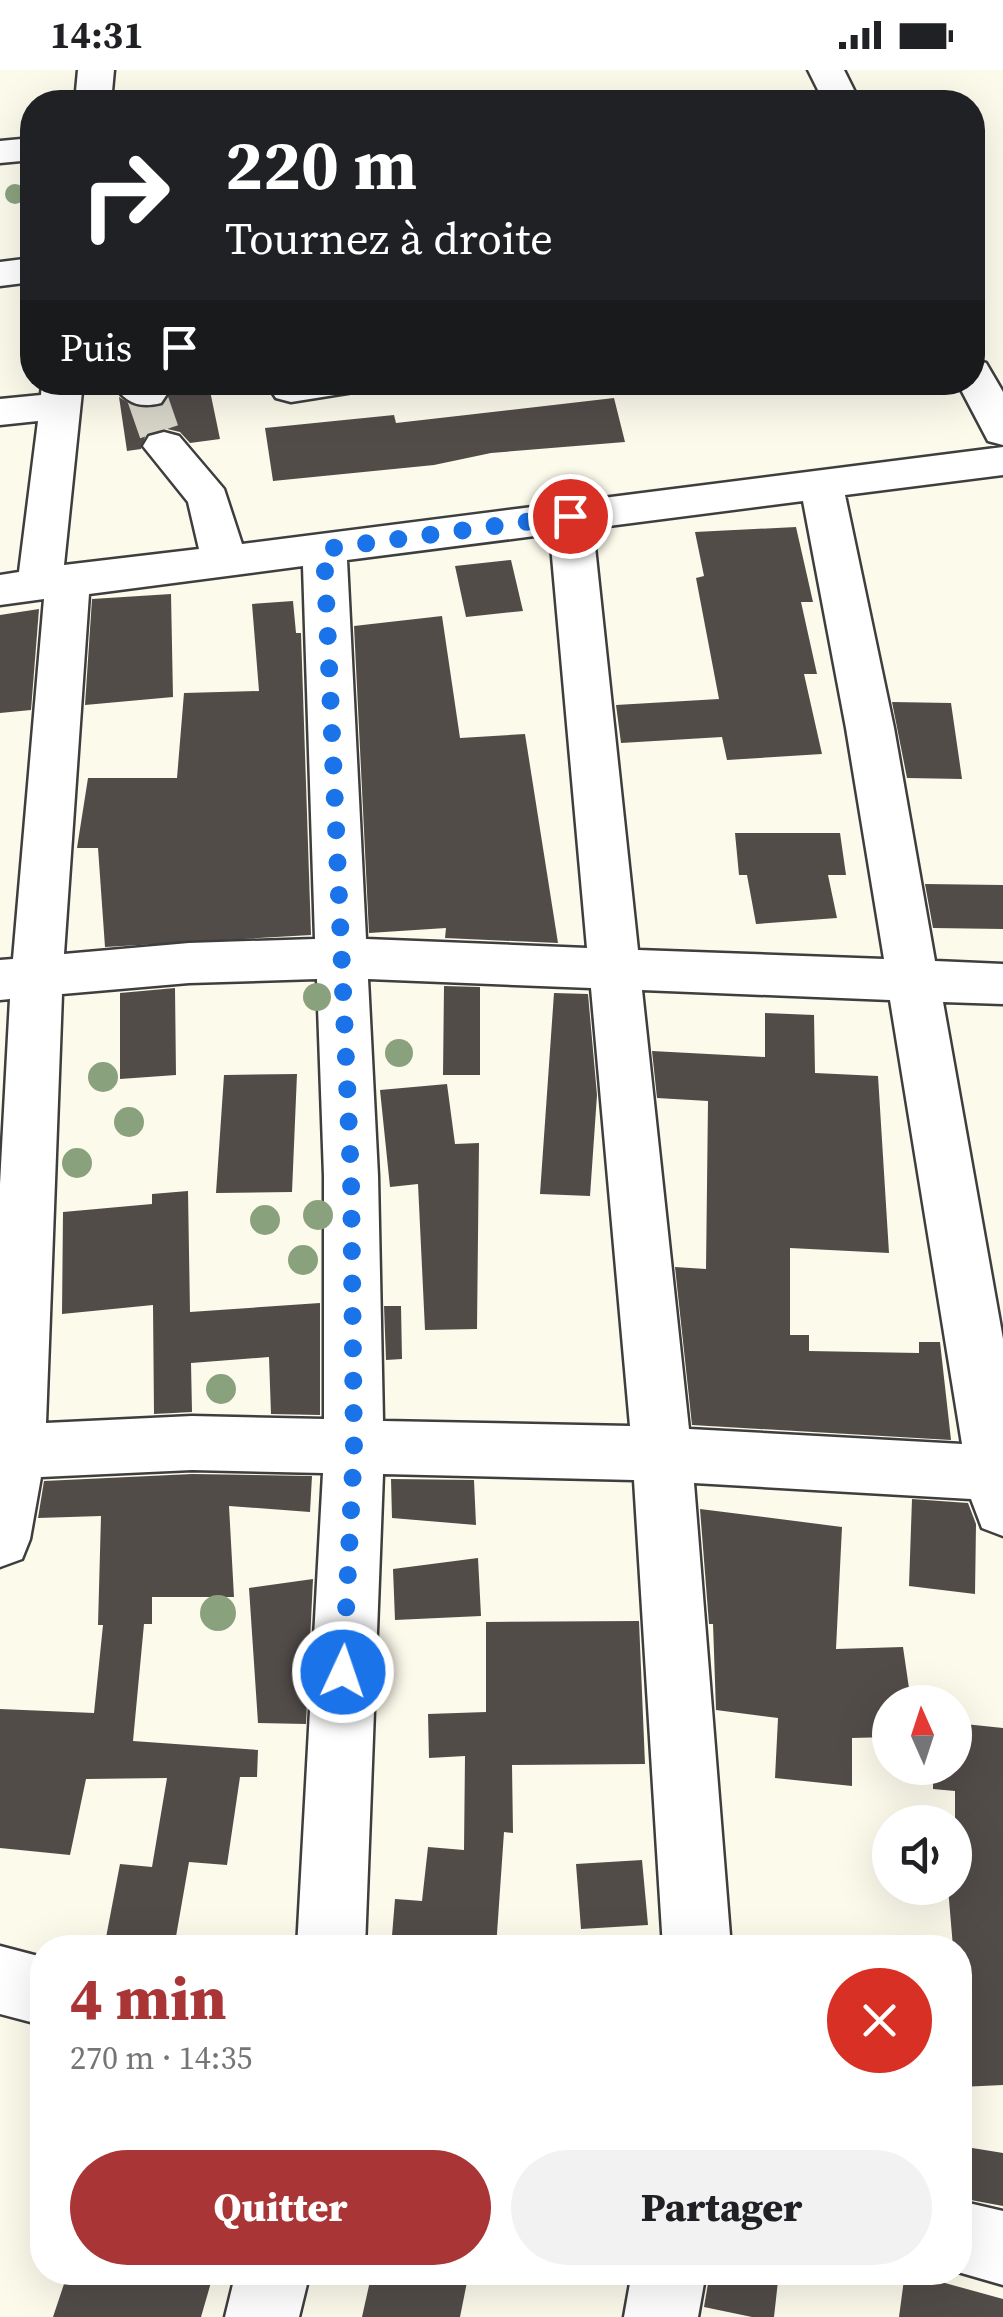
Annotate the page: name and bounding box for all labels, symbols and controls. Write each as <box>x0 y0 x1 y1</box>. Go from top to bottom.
text: 14:31 <box>50 9 144 61</box>
text: 220 m <box>225 116 417 212</box>
icon: right <box>60 130 190 260</box>
text: Tournez à droite <box>225 207 553 269</box>
icon: arrive <box>152 320 207 375</box>
text: Puis <box>60 322 132 374</box>
pin <box>528 474 613 559</box>
icon: arrive <box>543 489 598 544</box>
position arrow <box>291 1620 395 1724</box>
north arrow <box>872 1685 972 1785</box>
map controls <box>872 1685 972 1905</box>
button: sound <box>872 1805 972 1905</box>
text: 4 min <box>70 1957 226 2039</box>
button: close <box>827 1968 932 2073</box>
text: 270 m · 14:35 <box>70 2036 252 2080</box>
button: Quitter <box>70 2150 491 2265</box>
button: Partager <box>511 2150 932 2265</box>

